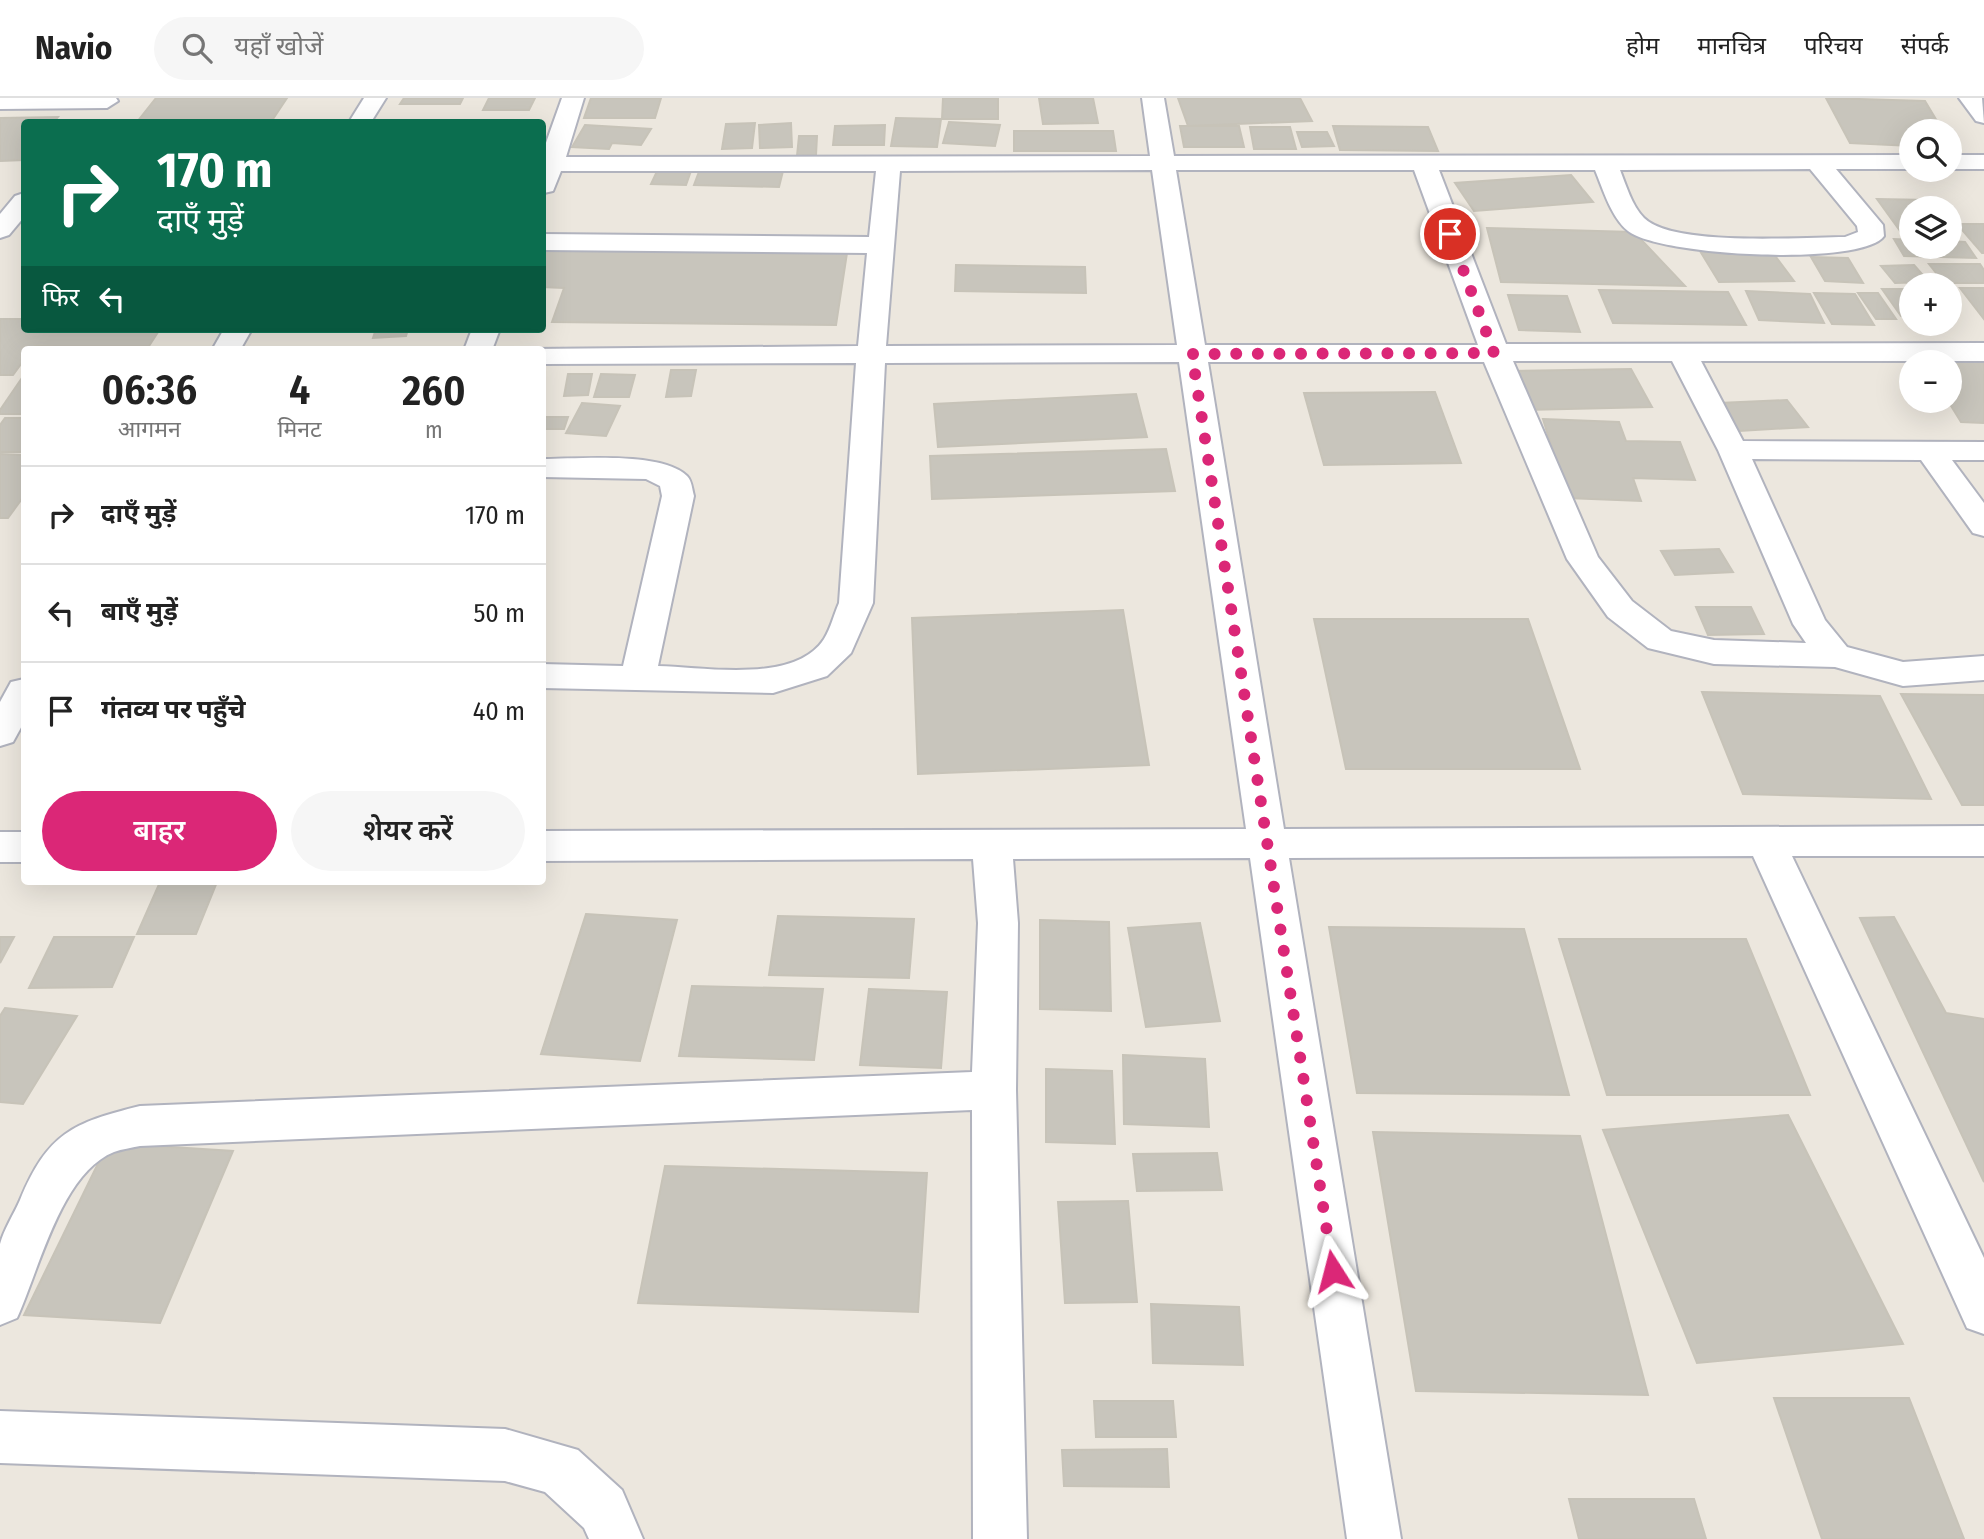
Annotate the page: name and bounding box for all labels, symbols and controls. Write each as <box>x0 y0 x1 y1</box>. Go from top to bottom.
search box <box>154 17 644 80</box>
text: Navio <box>35 28 112 68</box>
icon: search <box>178 29 216 67</box>
text: यहाँ खोजें <box>234 31 323 62</box>
text: होम <box>1626 32 1659 60</box>
text: मानचित्र <box>1697 32 1766 60</box>
text: परिचय <box>1804 32 1863 60</box>
text: संपर्क <box>1901 32 1949 60</box>
map controls <box>1899 119 1962 413</box>
button: search <box>1899 119 1962 182</box>
text: 170 m <box>157 141 273 200</box>
icon: right <box>42 147 133 238</box>
button: layers <box>1899 196 1962 259</box>
text: दाएँ मुड़ें <box>157 201 244 239</box>
pin <box>1420 204 1480 264</box>
icon: arrive <box>1431 215 1469 253</box>
button: + <box>1899 273 1962 336</box>
icon: left <box>93 280 131 318</box>
text: फिर <box>42 282 79 313</box>
button: − <box>1899 350 1962 413</box>
text: 06:36 <box>101 365 197 415</box>
text: 4 <box>289 365 310 415</box>
text: 260 <box>402 366 466 416</box>
text: आगमन <box>118 415 181 443</box>
text: मिनट <box>278 415 322 443</box>
text: m <box>425 416 443 444</box>
icon: right <box>42 496 80 534</box>
text: दाएँ मुड़ें <box>101 498 176 529</box>
text: 170 m <box>465 500 525 531</box>
icon: left <box>42 594 80 632</box>
text: बाएँ मुड़ें <box>101 596 178 627</box>
text: 50 m <box>473 598 525 629</box>
icon: arrive <box>42 692 80 730</box>
text: गंतव्य पर पहुँचे <box>101 694 245 725</box>
text: 40 m <box>473 696 525 727</box>
button: बाहर <box>42 791 277 871</box>
button: शेयर करें <box>291 791 525 871</box>
position arrow <box>1296 1234 1370 1308</box>

